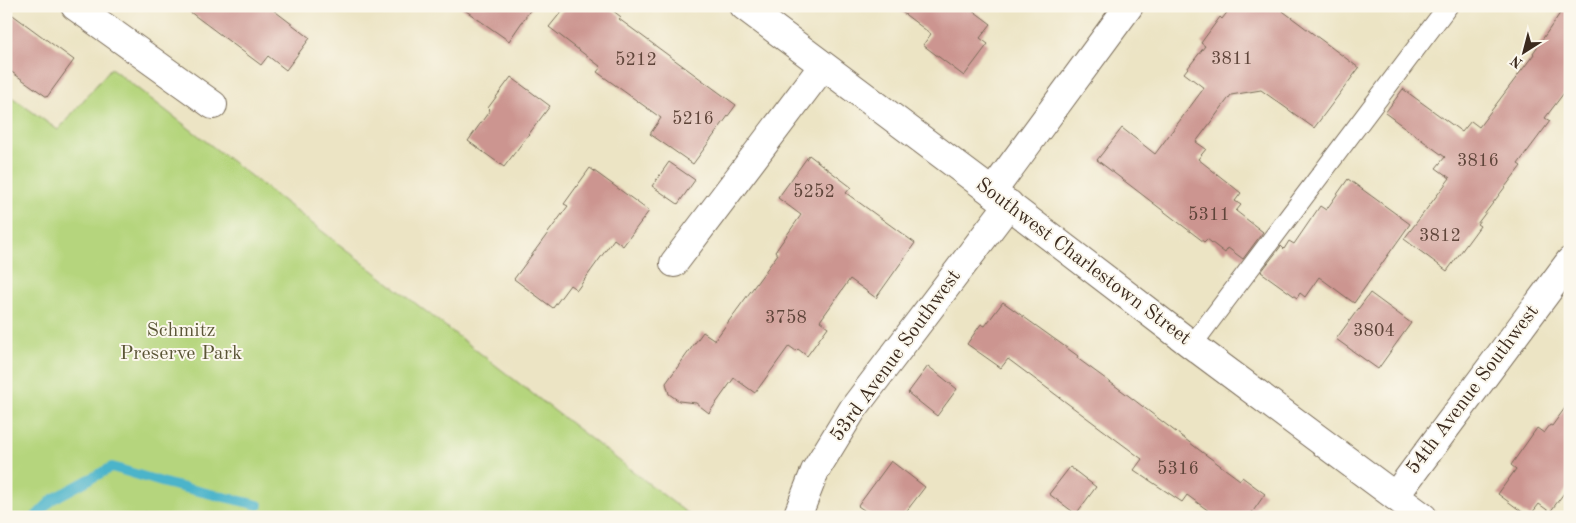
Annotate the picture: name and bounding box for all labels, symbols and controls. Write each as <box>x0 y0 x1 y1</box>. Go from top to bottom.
north arrow <box>1498 28 1548 78</box>
house number: 3811 <box>1211 50 1253 68</box>
house number: 5212 <box>615 51 657 69</box>
text: N <box>1508 53 1525 71</box>
house number: 5216 <box>672 110 714 128</box>
house number: 3816 <box>1457 152 1499 170</box>
street label: Southwest Charlestown Street <box>972 175 1194 349</box>
house number: 5252 <box>793 183 835 201</box>
house number: 5311 <box>1188 206 1230 224</box>
house number: 3812 <box>1419 227 1461 245</box>
street label: 53rd Avenue Southwest <box>827 266 965 446</box>
street label: 54th Avenue Southwest <box>1403 302 1543 478</box>
house number: 3758 <box>765 309 807 327</box>
park label: Schmitz Preserve Park <box>120 321 242 364</box>
house number: 3804 <box>1353 322 1395 340</box>
house number: 5316 <box>1157 460 1199 478</box>

